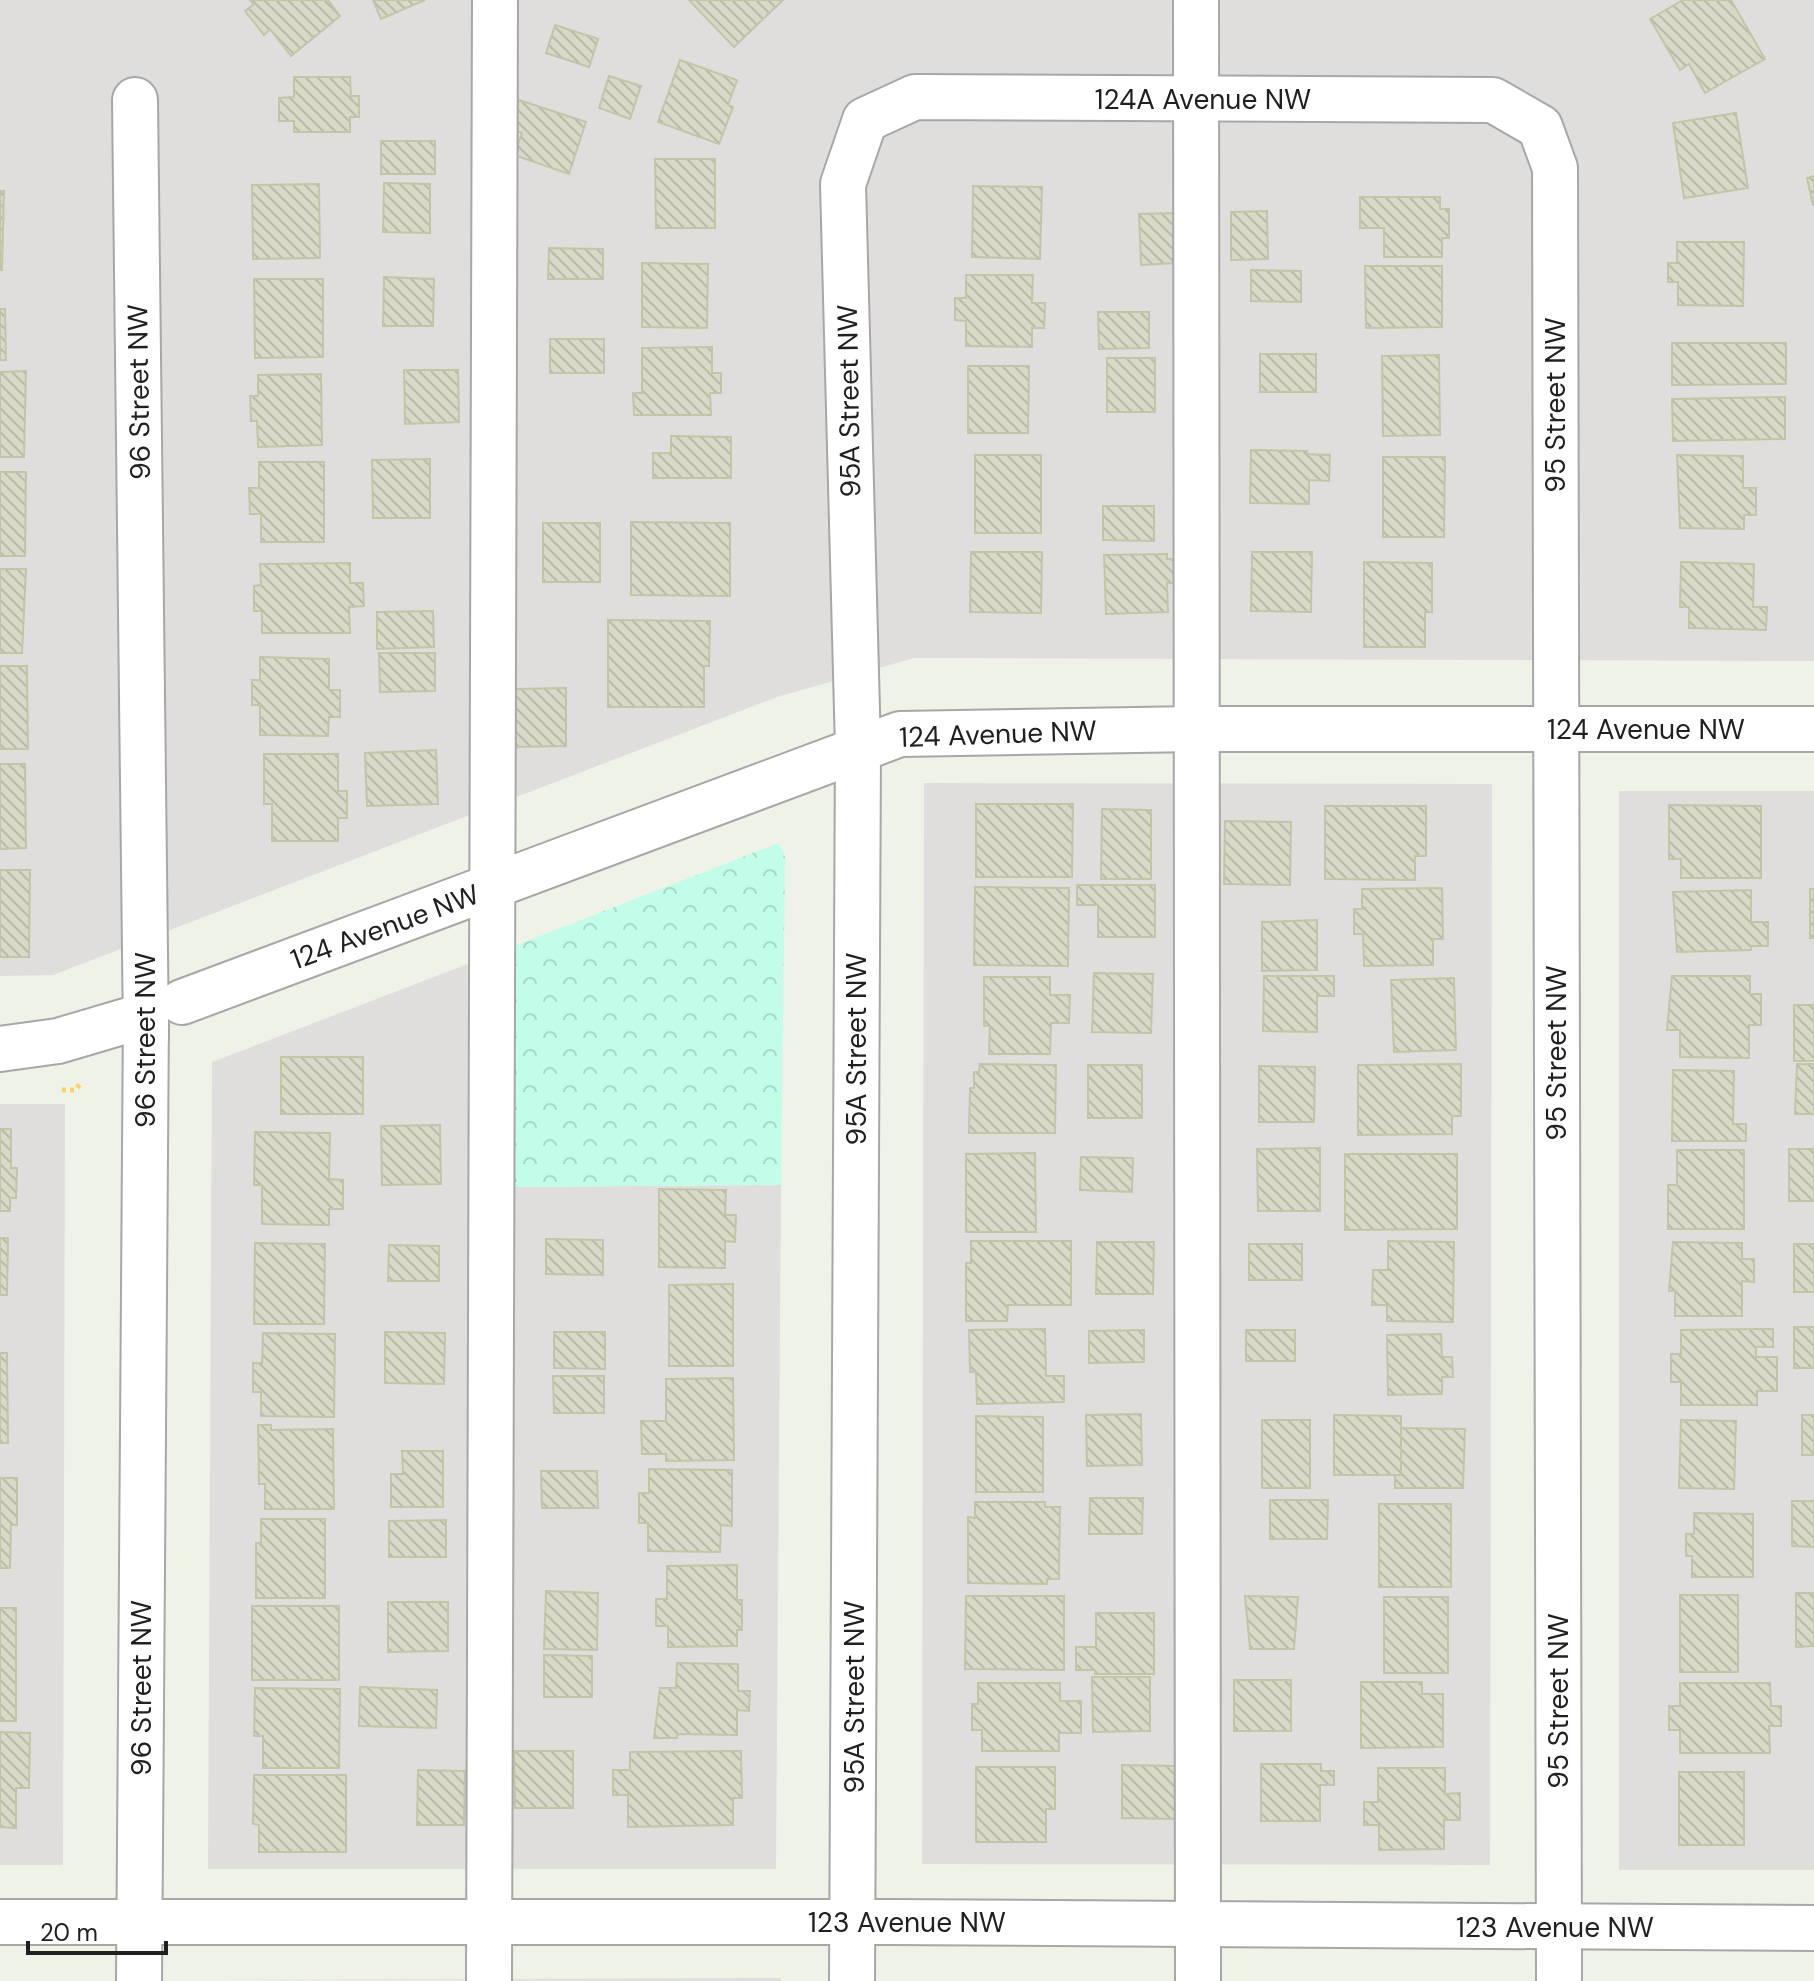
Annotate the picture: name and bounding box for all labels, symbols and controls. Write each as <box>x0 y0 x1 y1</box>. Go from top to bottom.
street label: 124A Avenue NW <box>1095 81 1311 118</box>
street label: 96 Street NW <box>119 304 159 480</box>
street label: 95A Street NW <box>829 304 869 498</box>
street label: 95 Street NW <box>1537 317 1574 493</box>
street label: 124 Avenue NW <box>1547 711 1745 748</box>
street label: 124 Avenue NW <box>898 712 1098 756</box>
street label: 124 Avenue NW <box>286 876 484 978</box>
street label: 96 Street NW <box>127 952 164 1128</box>
street label: 95A Street NW <box>838 953 875 1145</box>
street label: 95 Street NW <box>1538 965 1575 1141</box>
street label: 96 Street NW <box>123 1600 160 1776</box>
street label: 95A Street NW <box>836 1601 873 1793</box>
street label: 95 Street NW <box>1540 1613 1577 1789</box>
street label: 123 Avenue NW <box>808 1904 1006 1941</box>
scale bar <box>28 1905 166 1955</box>
street label: 123 Avenue NW <box>1456 1909 1654 1946</box>
text: 20 m <box>40 1917 98 1948</box>

